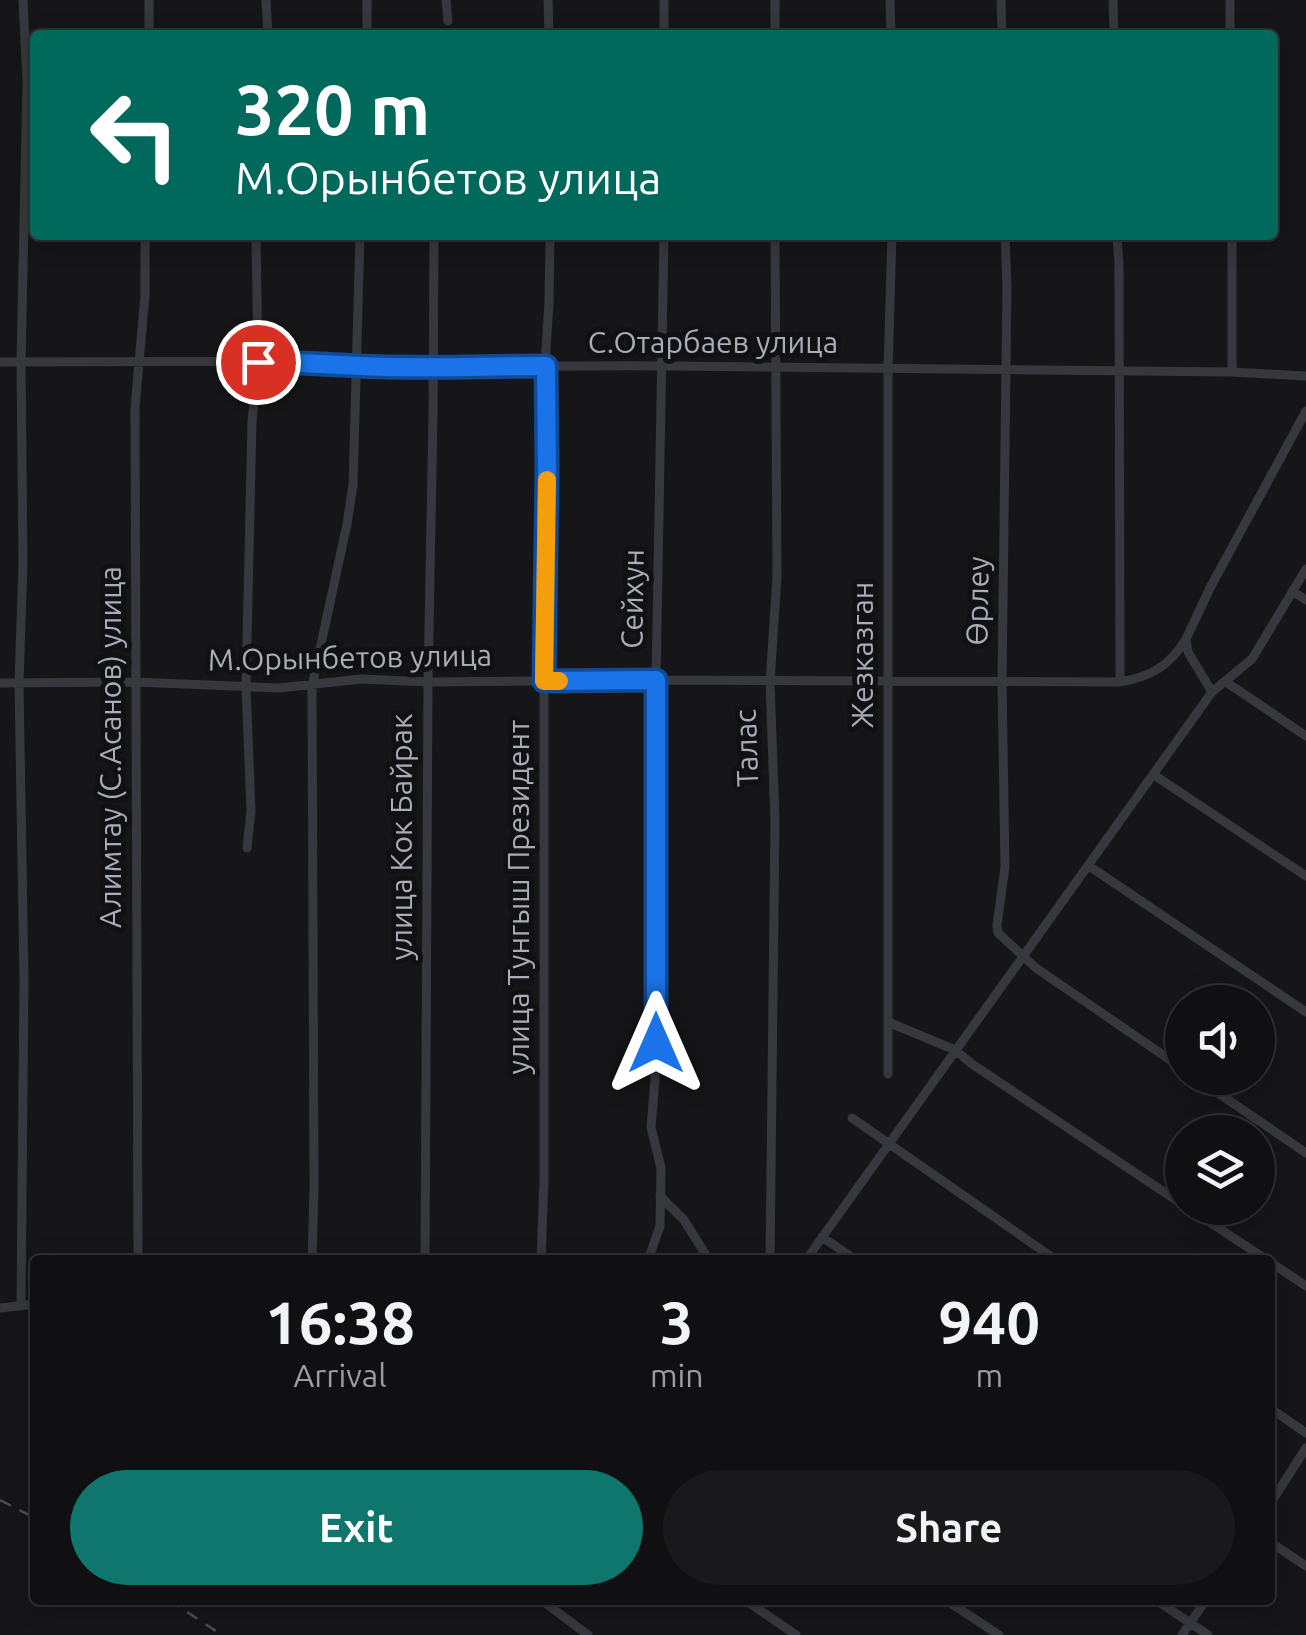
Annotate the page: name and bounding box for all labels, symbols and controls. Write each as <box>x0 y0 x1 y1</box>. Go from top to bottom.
icon: left <box>70 70 200 200</box>
text: 320 m <box>235 70 430 148</box>
text: М.Орынбетов улица <box>235 152 661 203</box>
pin <box>216 320 301 405</box>
street label: С.Отарбаев улица <box>588 325 838 359</box>
icon: arrive <box>231 335 286 390</box>
street label: Сейхун <box>614 549 650 649</box>
street label: Өрлеу <box>959 556 995 646</box>
street label: Алимтау (С.Асанов) улица <box>93 566 127 928</box>
street label: Жезказган <box>845 582 879 728</box>
street label: М.Орынбетов улица <box>208 638 492 676</box>
street label: Талас <box>728 708 764 788</box>
street label: улица Кок Байрак <box>384 714 418 960</box>
street label: улица Тунгыш Президент <box>501 720 535 1074</box>
map controls <box>1165 985 1275 1225</box>
button: sound <box>1165 985 1275 1095</box>
position arrow <box>604 991 708 1095</box>
button: layers <box>1165 1115 1275 1225</box>
text: 16:38 <box>265 1288 415 1355</box>
text: 3 <box>660 1288 694 1355</box>
text: 940 <box>939 1288 1040 1355</box>
text: Arrival <box>293 1357 387 1393</box>
text: min <box>650 1357 704 1393</box>
text: m <box>975 1357 1003 1393</box>
button: Exit <box>70 1470 643 1585</box>
button: Share <box>663 1470 1235 1585</box>

